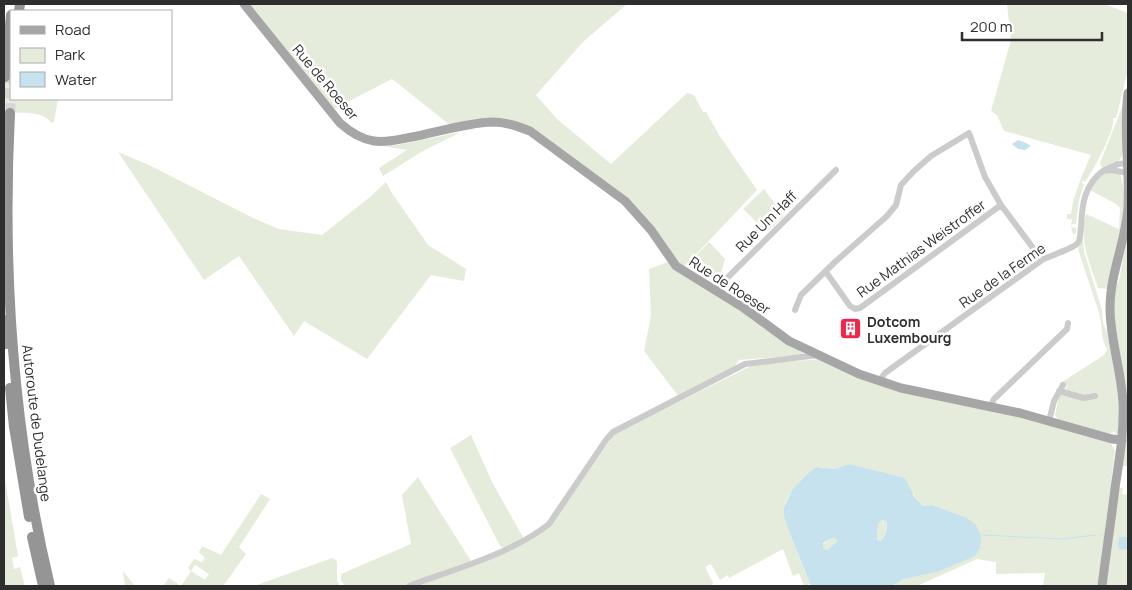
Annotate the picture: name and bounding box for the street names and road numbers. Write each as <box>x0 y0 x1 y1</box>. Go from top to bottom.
street label: Rue de Roeser <box>289 40 363 124</box>
street label: Rue Um Haff <box>731 186 801 256</box>
street label: Rue Mathias Weistroffer <box>853 195 989 301</box>
street label: Rue de la Ferme <box>955 238 1049 312</box>
street label: Rue de Roeser <box>686 252 774 318</box>
street label: Autoroute de Dudelange <box>18 343 56 503</box>

